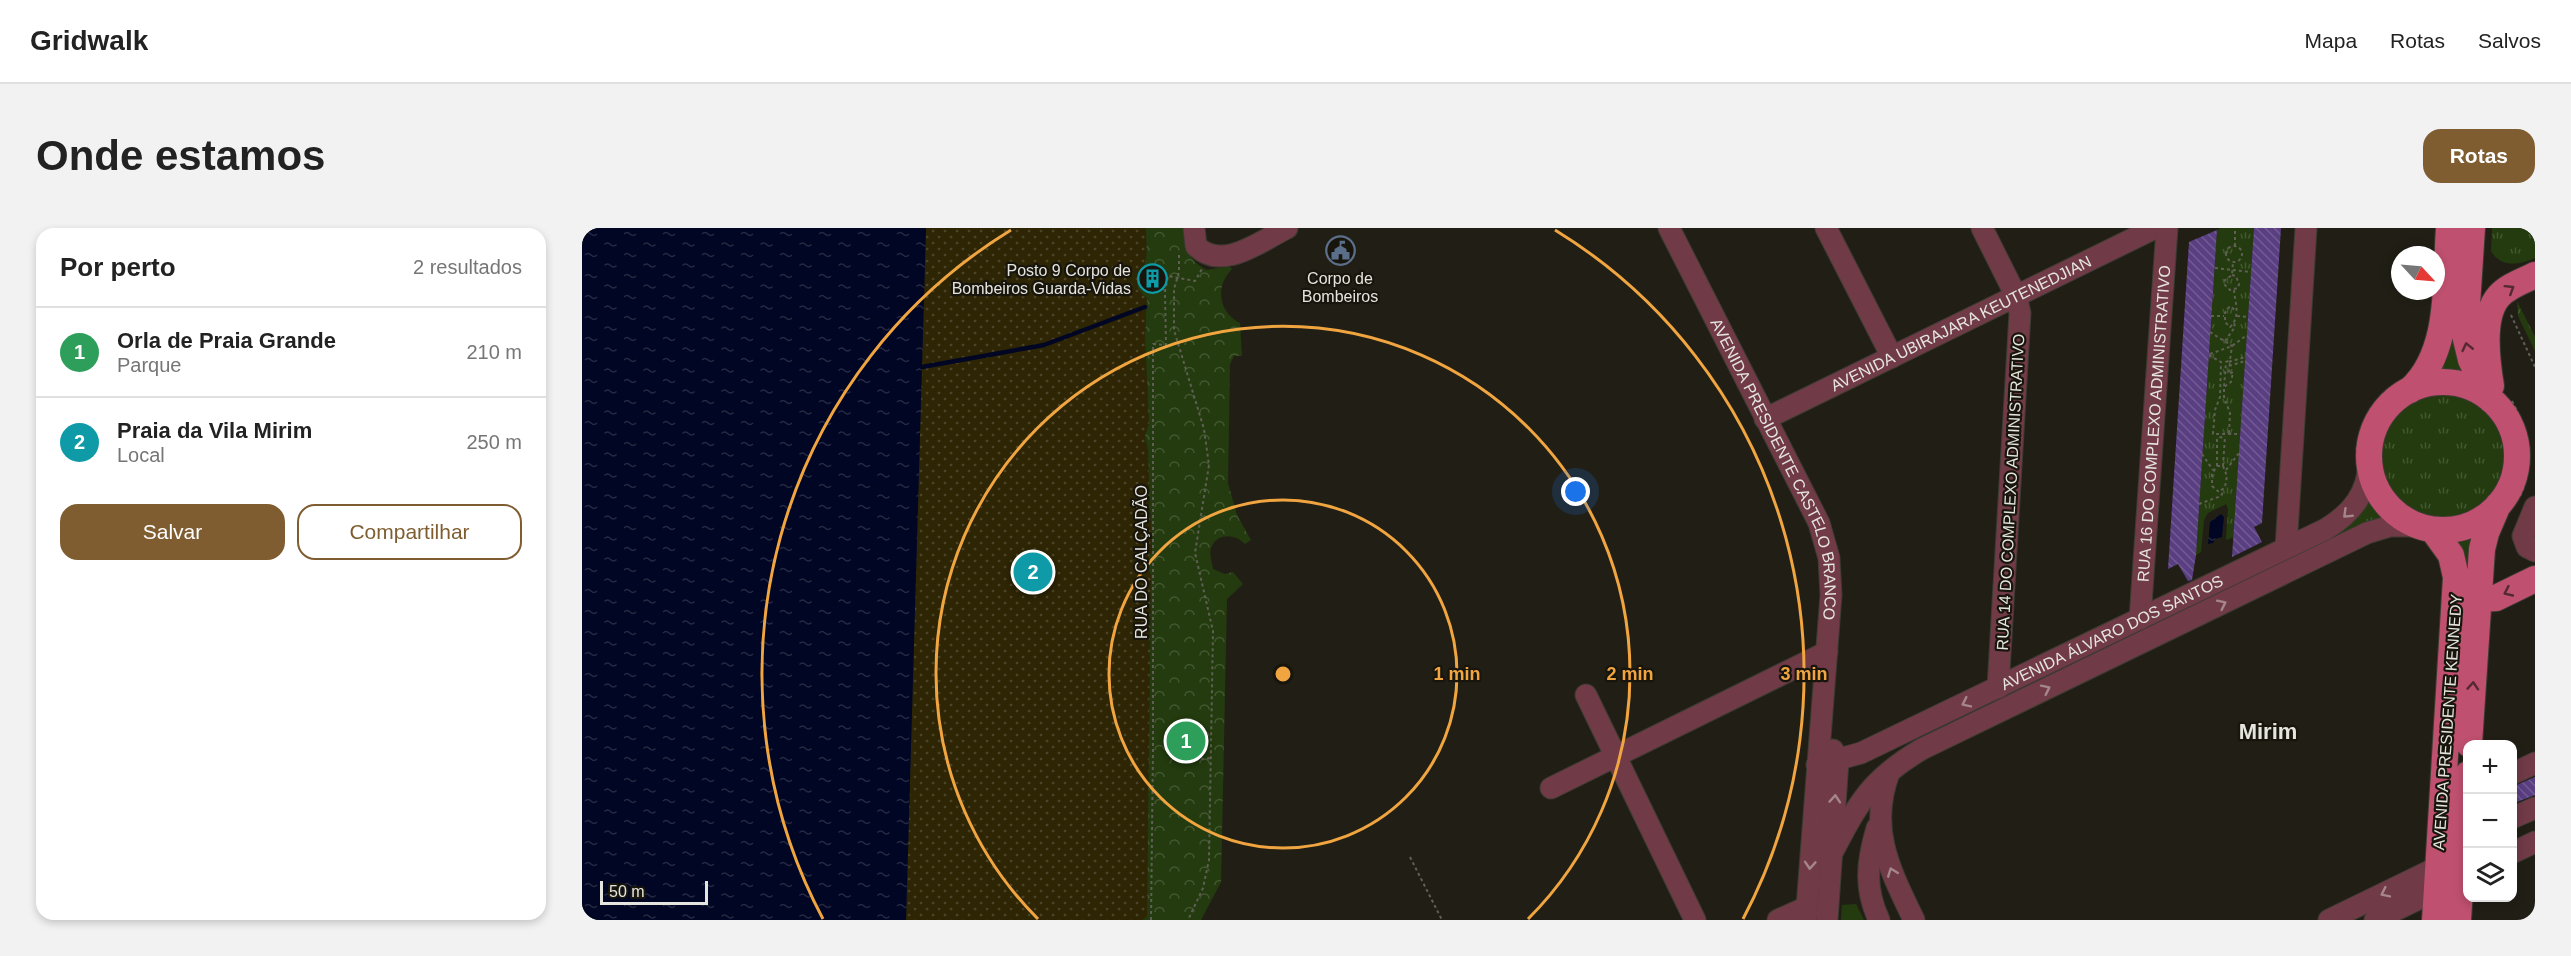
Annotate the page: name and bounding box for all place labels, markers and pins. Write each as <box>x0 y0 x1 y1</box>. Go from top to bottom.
public building icon: Corpo de Bombeiros <box>1324 234 1356 266</box>
place label: Posto 9 Corpo de Bombeiros Guarda-Vidas <box>952 262 1131 297</box>
building icon: Posto 9 Corpo de Bombeiros Guarda-Vidas <box>1136 263 1168 295</box>
place label: Corpo de Bombeiros <box>1302 270 1378 305</box>
pin: 2 <box>1014 550 1052 594</box>
centre of rings <box>1273 664 1293 684</box>
pin: 1 <box>1166 718 1206 764</box>

